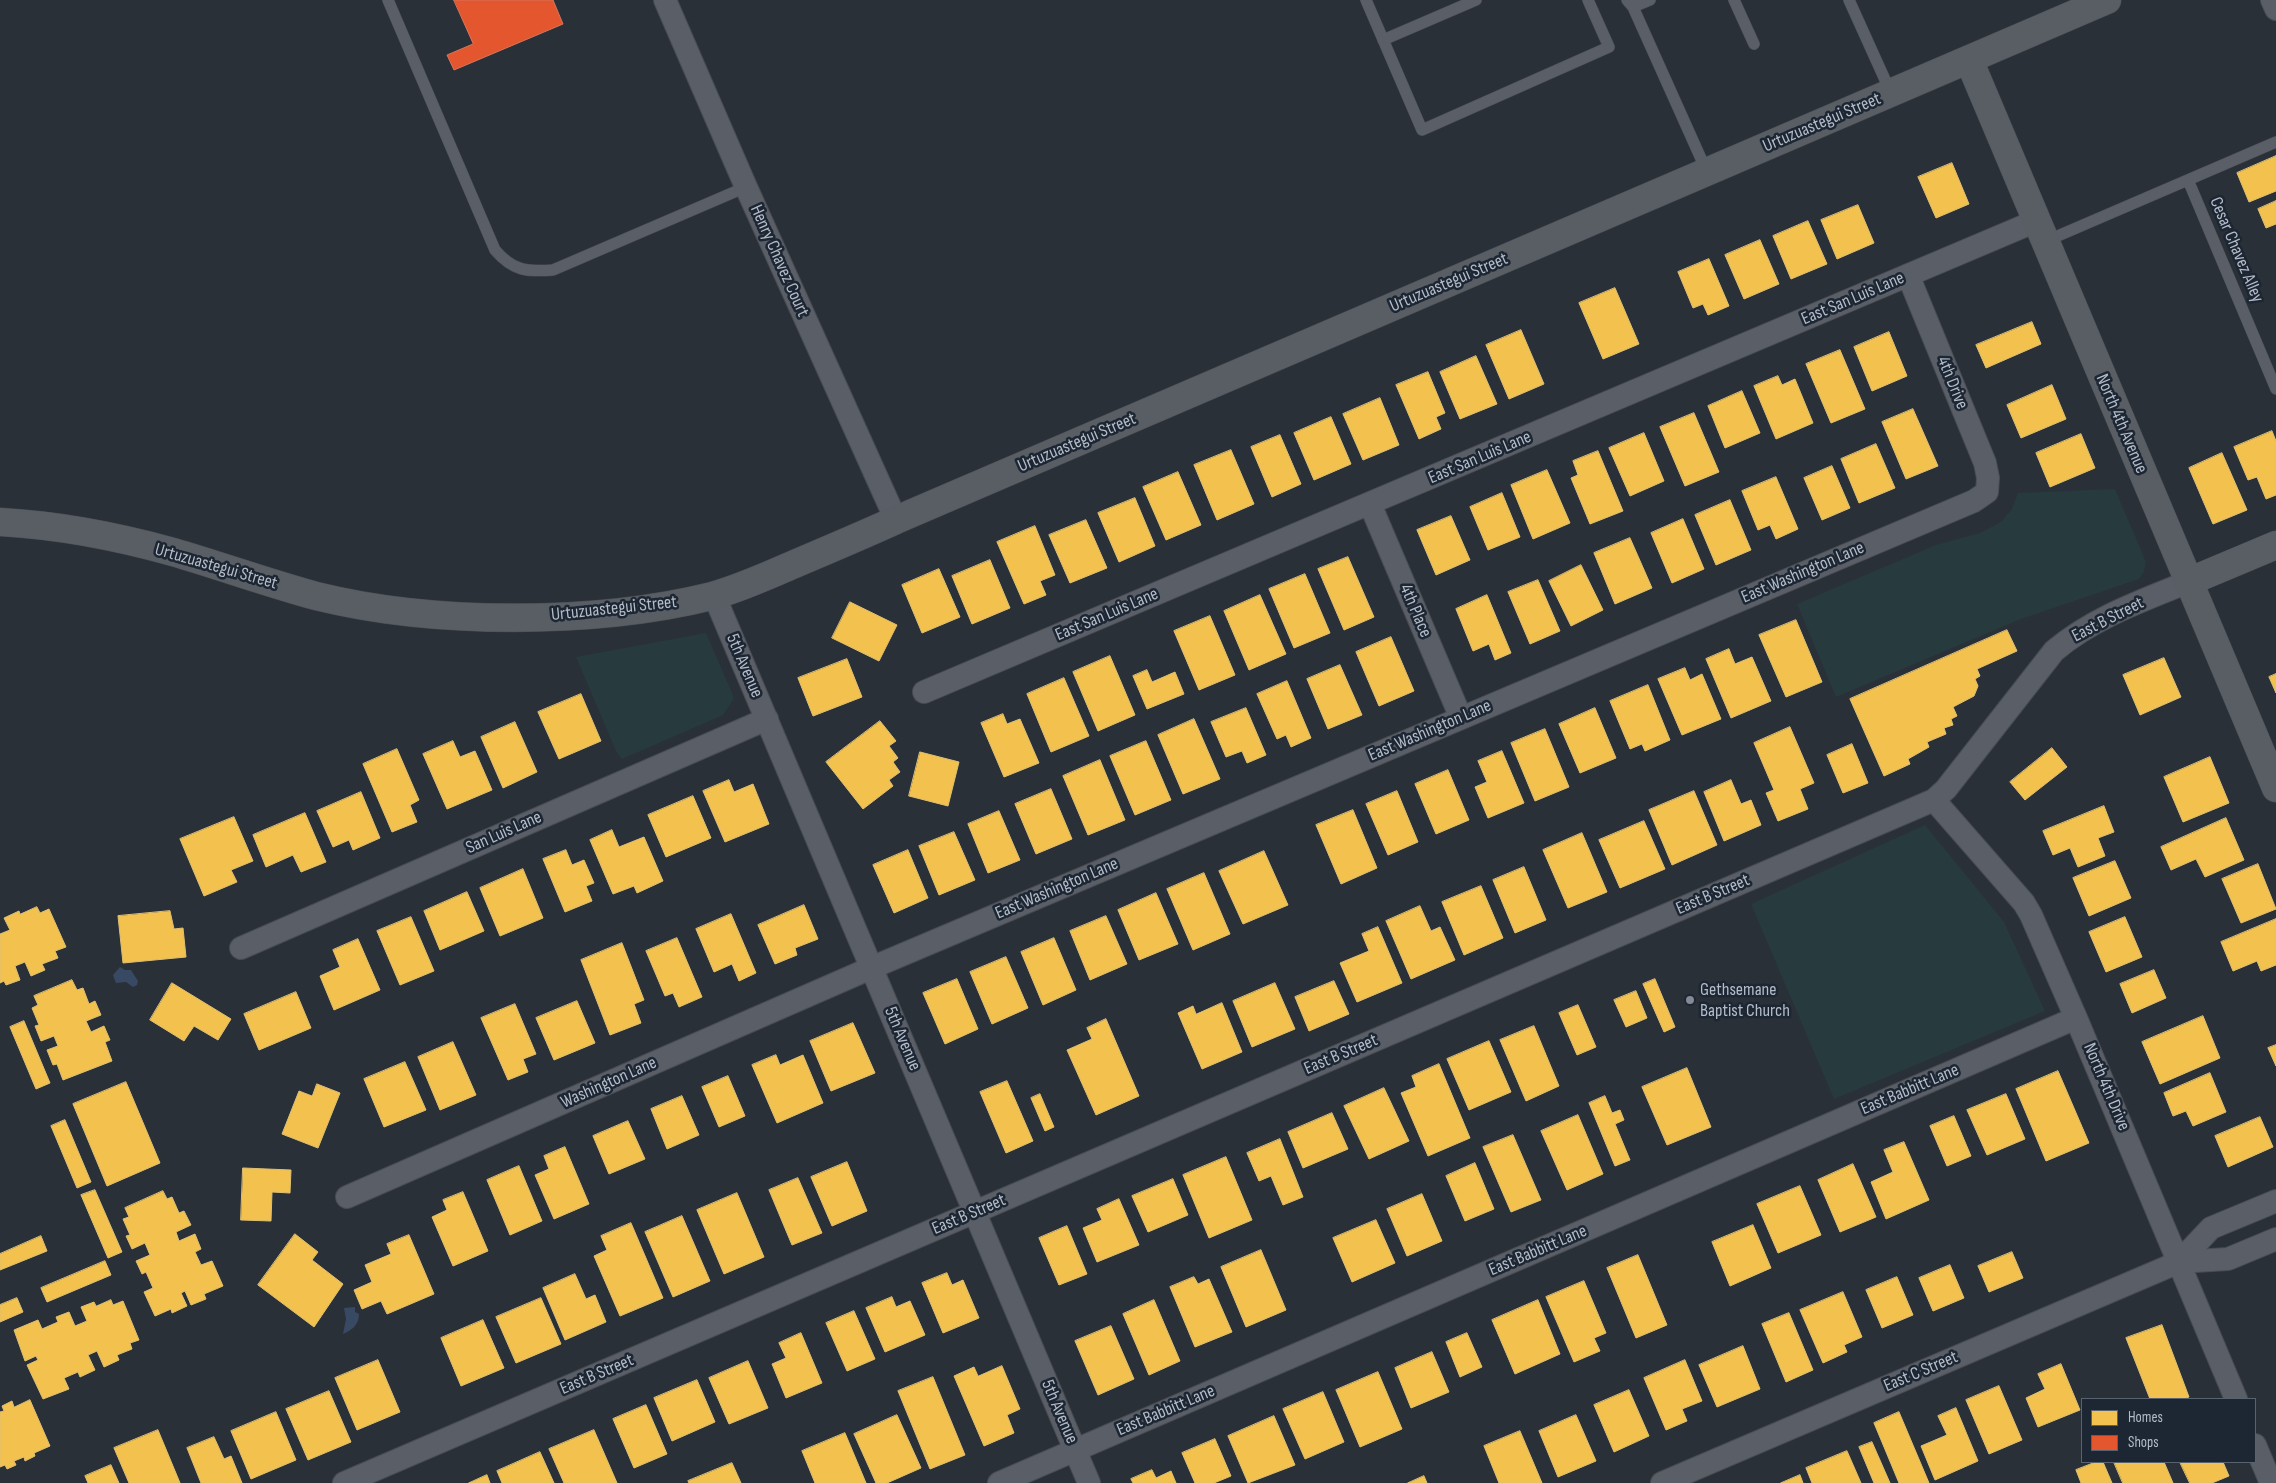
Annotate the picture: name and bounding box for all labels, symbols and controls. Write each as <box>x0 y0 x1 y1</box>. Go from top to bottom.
street label: Urtuzuastegui Street <box>1760 88 1884 158</box>
street label: Cesar Chavez Alley <box>2204 194 2268 306</box>
street label: Henry Chavez Court <box>745 202 813 320</box>
street label: Urtuzuastegui Street <box>1387 248 1511 318</box>
street label: East San Luis Lane <box>1798 268 1908 330</box>
street label: 4th Drive <box>1932 353 1972 413</box>
street label: North 4th Avenue <box>2090 371 2152 477</box>
street label: Urtuzuastegui Street <box>1015 408 1139 478</box>
street label: East San Luis Lane <box>1425 427 1535 489</box>
street label: East Washington Lane <box>1738 537 1868 609</box>
street label: Urtuzuastegui Street <box>152 539 280 595</box>
street label: 4th Place <box>1394 581 1436 641</box>
street label: East San Luis Lane <box>1052 584 1162 646</box>
street label: Urtuzuastegui Street <box>550 592 678 626</box>
street label: East B Street <box>2068 593 2148 647</box>
street label: 5th Avenue <box>721 631 767 701</box>
street label: East Washington Lane <box>1365 695 1495 767</box>
street label: San Luis Lane <box>463 807 545 859</box>
street label: East Washington Lane <box>992 853 1122 925</box>
street label: East B Street <box>1673 870 1753 920</box>
place label: Gethsemane Baptist Church <box>1700 979 1790 1022</box>
marker: Gethsemane Baptist Church <box>1684 994 1696 1006</box>
street label: 5th Avenue <box>879 1004 925 1074</box>
street label: East B Street <box>1301 1030 1381 1080</box>
street label: North 4th Drive <box>2078 1040 2134 1134</box>
street label: Washington Lane <box>558 1052 660 1114</box>
street label: East Babbitt Lane <box>1858 1060 1962 1120</box>
street label: East B Street <box>929 1190 1009 1240</box>
street label: East Babbitt Lane <box>1486 1221 1590 1281</box>
street label: East C Street <box>1881 1347 1961 1397</box>
street label: East B Street <box>557 1350 637 1400</box>
street label: 5th Avenue <box>1036 1377 1082 1447</box>
street label: East Babbitt Lane <box>1114 1381 1218 1441</box>
legend <box>2081 1398 2256 1463</box>
text: Homes <box>2128 1408 2163 1427</box>
text: Shops <box>2128 1433 2159 1452</box>

